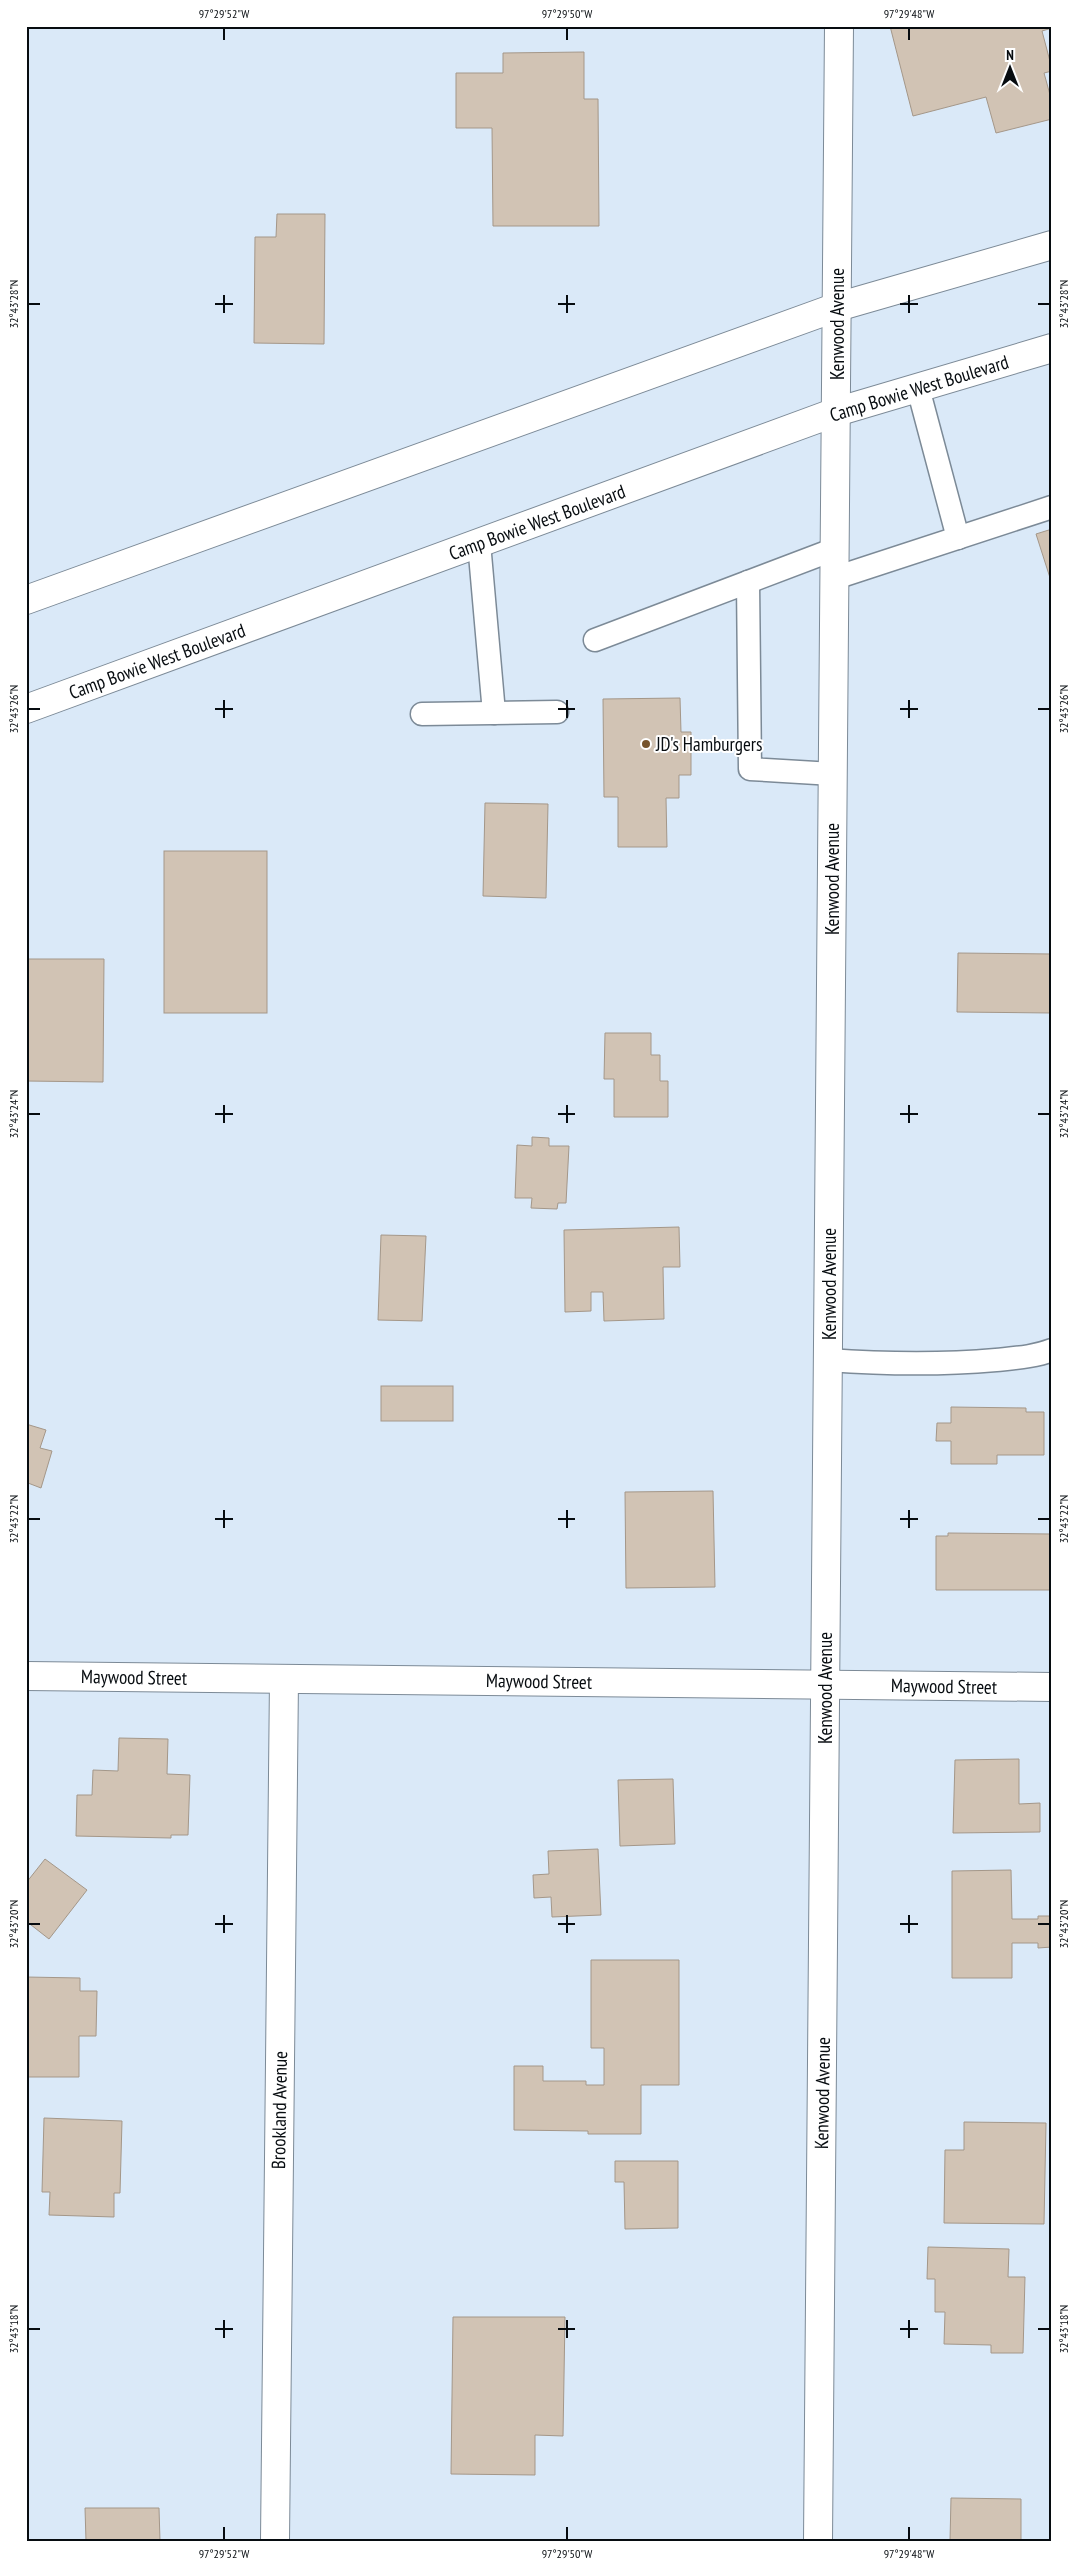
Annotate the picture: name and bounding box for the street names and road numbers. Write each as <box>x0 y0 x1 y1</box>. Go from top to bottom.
street label: Kenwood Avenue <box>825 268 849 380</box>
street label: Camp Bowie West Boulevard <box>827 349 1011 427</box>
street label: Camp Bowie West Boulevard <box>446 479 628 565</box>
street label: Camp Bowie West Boulevard <box>66 618 248 704</box>
street label: Kenwood Avenue <box>820 823 844 935</box>
street label: Kenwood Avenue <box>817 1228 841 1340</box>
street label: Kenwood Avenue <box>813 1632 837 1744</box>
street label: Maywood Street <box>81 1664 188 1690</box>
street label: Maywood Street <box>486 1668 593 1694</box>
street label: Maywood Street <box>891 1673 998 1699</box>
street label: Kenwood Avenue <box>809 2037 835 2149</box>
street label: Brookland Avenue <box>266 2051 292 2169</box>

